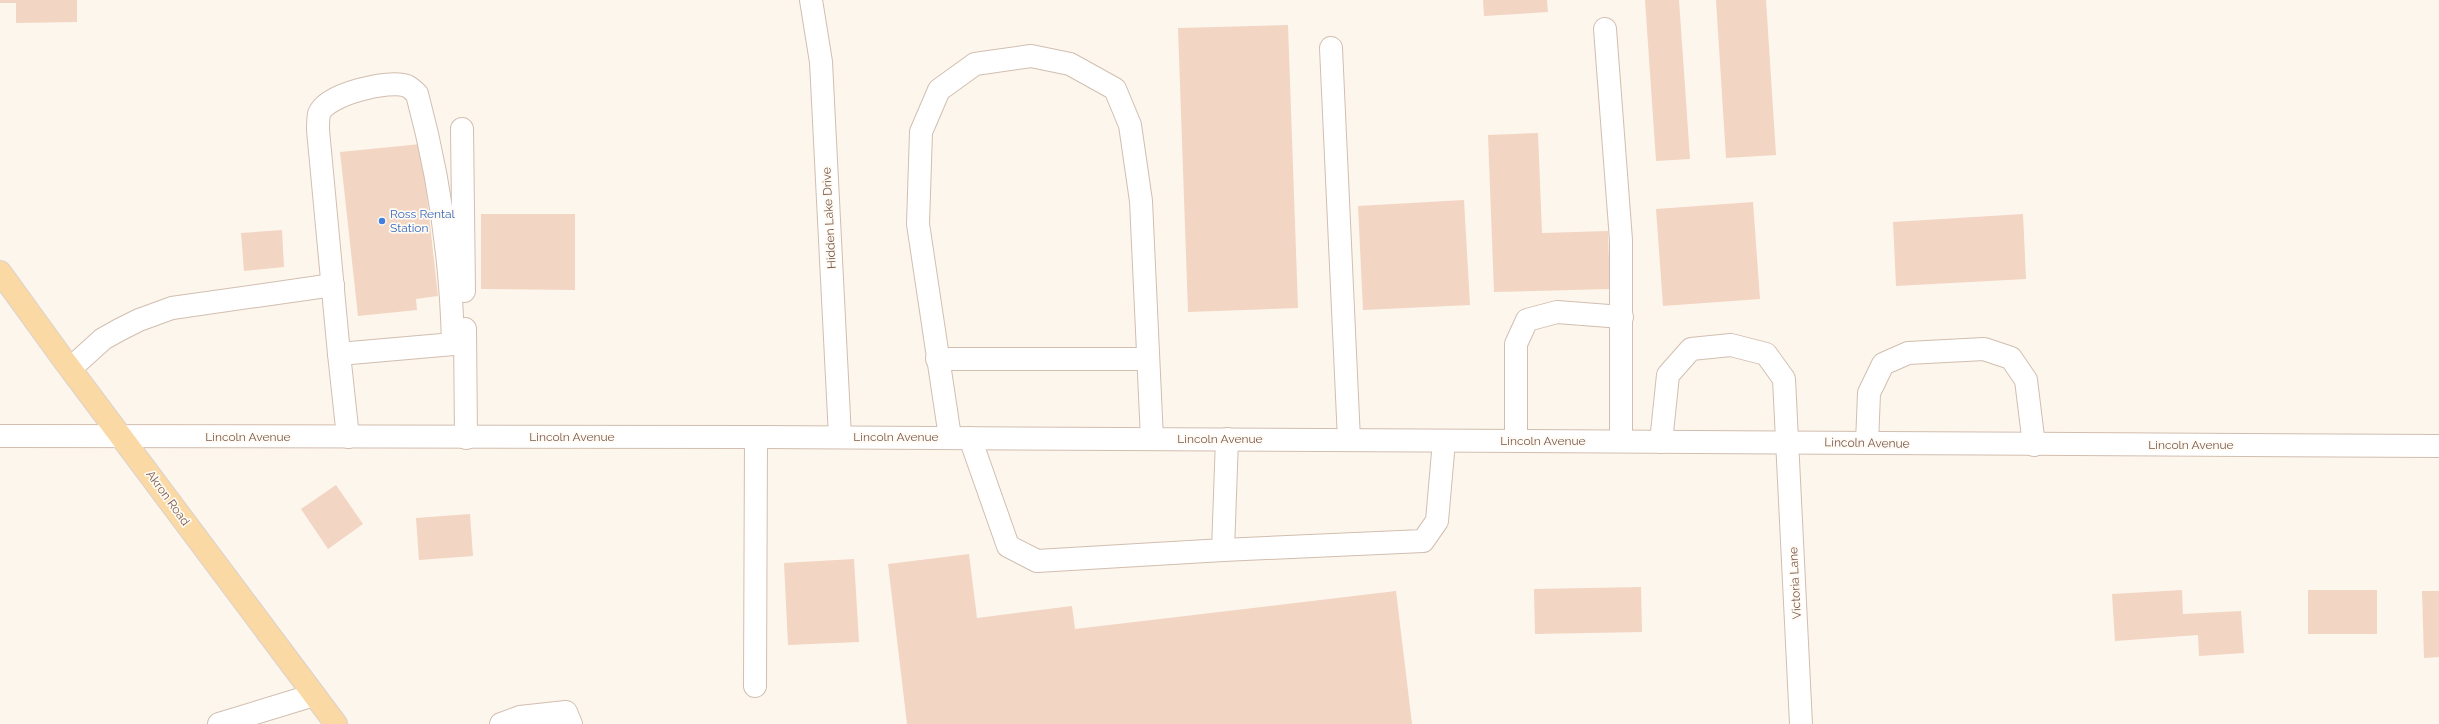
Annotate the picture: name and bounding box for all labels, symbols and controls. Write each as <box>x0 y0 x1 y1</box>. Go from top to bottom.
street label: Hidden Lake Drive <box>819 167 839 269</box>
place label: Ross Rental Station <box>390 207 456 235</box>
marker: Ross Rental Station <box>377 216 387 226</box>
street label: Lincoln Avenue <box>205 430 291 444</box>
street label: Lincoln Avenue <box>529 430 615 444</box>
street label: Lincoln Avenue <box>853 430 939 444</box>
street label: Lincoln Avenue <box>1177 432 1263 446</box>
street label: Lincoln Avenue <box>1500 434 1586 448</box>
street label: Lincoln Avenue <box>1824 435 1910 451</box>
street label: Lincoln Avenue <box>2148 438 2234 452</box>
street label: Akron Road <box>143 468 193 528</box>
street label: Victoria Lane <box>1786 546 1804 620</box>

